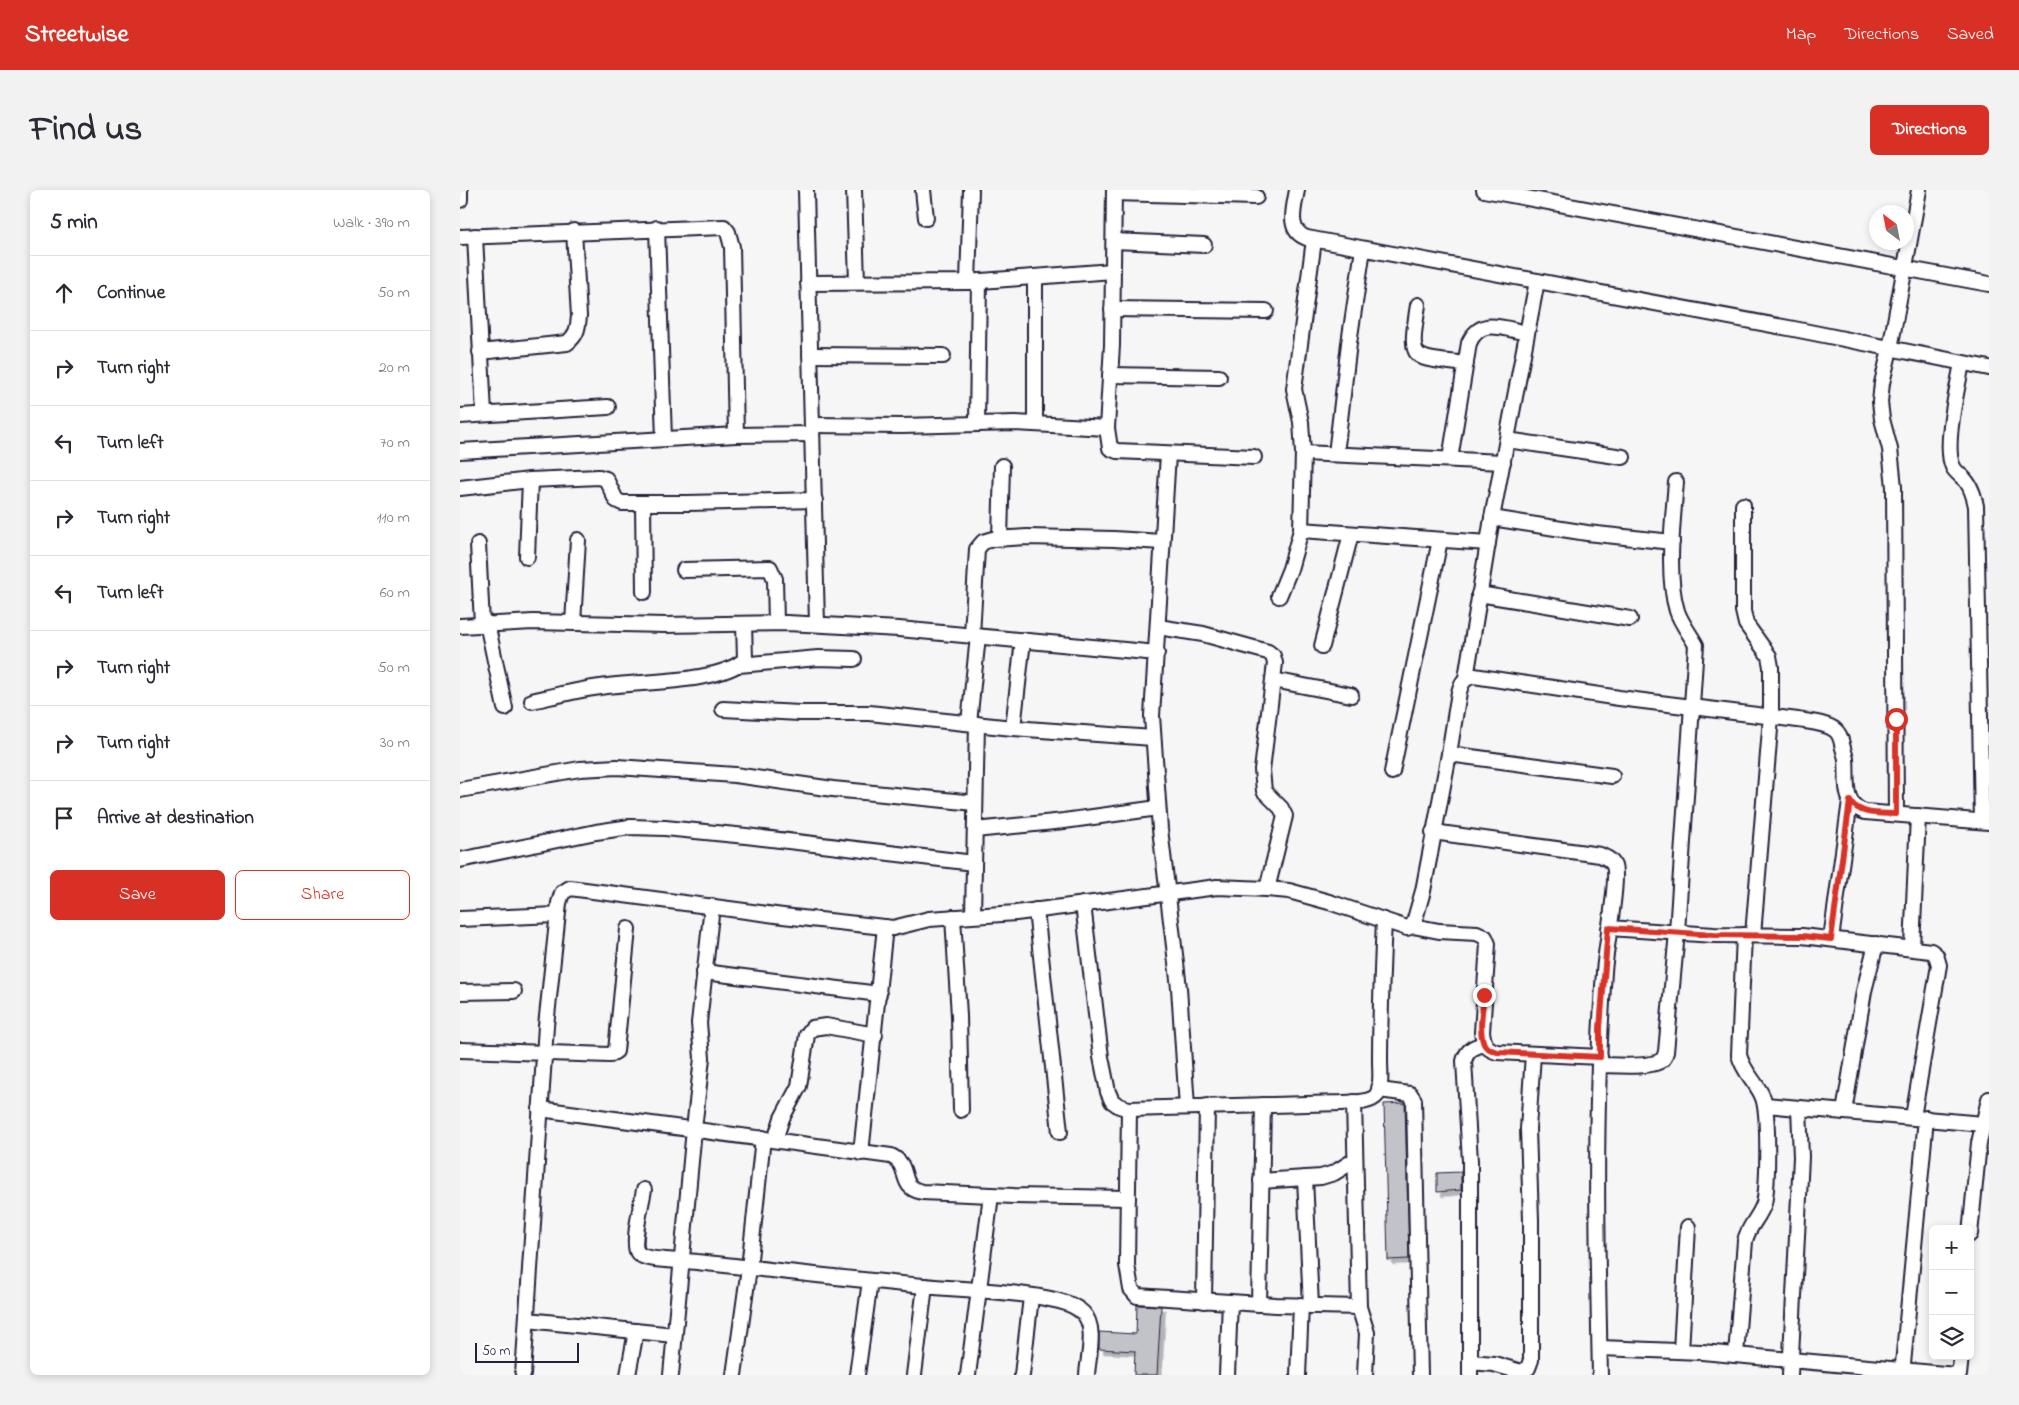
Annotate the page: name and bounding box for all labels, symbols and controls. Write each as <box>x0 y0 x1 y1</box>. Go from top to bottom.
text: Streetwise <box>25 18 129 53</box>
text: Map <box>1786 22 1816 48</box>
text: Directions <box>1844 22 1919 48</box>
text: Saved <box>1947 22 1994 48</box>
text: Find us <box>30 105 142 156</box>
button: Directions <box>1870 105 1989 155</box>
north arrow <box>1869 205 1914 250</box>
text: 5 min <box>50 208 98 238</box>
text: Walk · 390 m <box>333 211 410 235</box>
icon: ahead <box>50 279 78 307</box>
text: Continue <box>97 280 165 307</box>
text: 50 m <box>378 281 410 305</box>
icon: right <box>50 354 78 382</box>
text: Turn right <box>97 355 170 382</box>
text: 20 m <box>379 356 410 380</box>
icon: left <box>50 429 78 457</box>
text: Turn left <box>97 430 164 457</box>
text: 70 m <box>380 431 410 455</box>
icon: right <box>50 504 78 532</box>
text: Turn right <box>97 505 170 532</box>
text: 110 m <box>376 506 410 530</box>
icon: left <box>50 579 78 607</box>
text: Turn left <box>97 580 164 607</box>
text: 60 m <box>380 581 410 605</box>
icon: right <box>50 654 78 682</box>
text: Turn right <box>97 655 170 682</box>
text: 50 m <box>378 656 410 680</box>
route start <box>1885 708 1908 731</box>
icon: right <box>50 729 78 757</box>
text: Turn right <box>97 730 170 757</box>
text: 30 m <box>380 731 410 755</box>
icon: arrive <box>50 804 78 832</box>
text: Arrive at destination <box>97 805 254 832</box>
button: Save <box>50 870 225 920</box>
button: Share <box>235 870 410 920</box>
route end <box>1473 984 1496 1007</box>
map controls <box>1929 1225 1974 1360</box>
button: + <box>1929 1225 1974 1270</box>
button: − <box>1929 1270 1974 1315</box>
button: layers <box>1929 1315 1974 1360</box>
scale bar <box>475 1340 579 1363</box>
text: 50 m <box>482 1341 510 1362</box>

